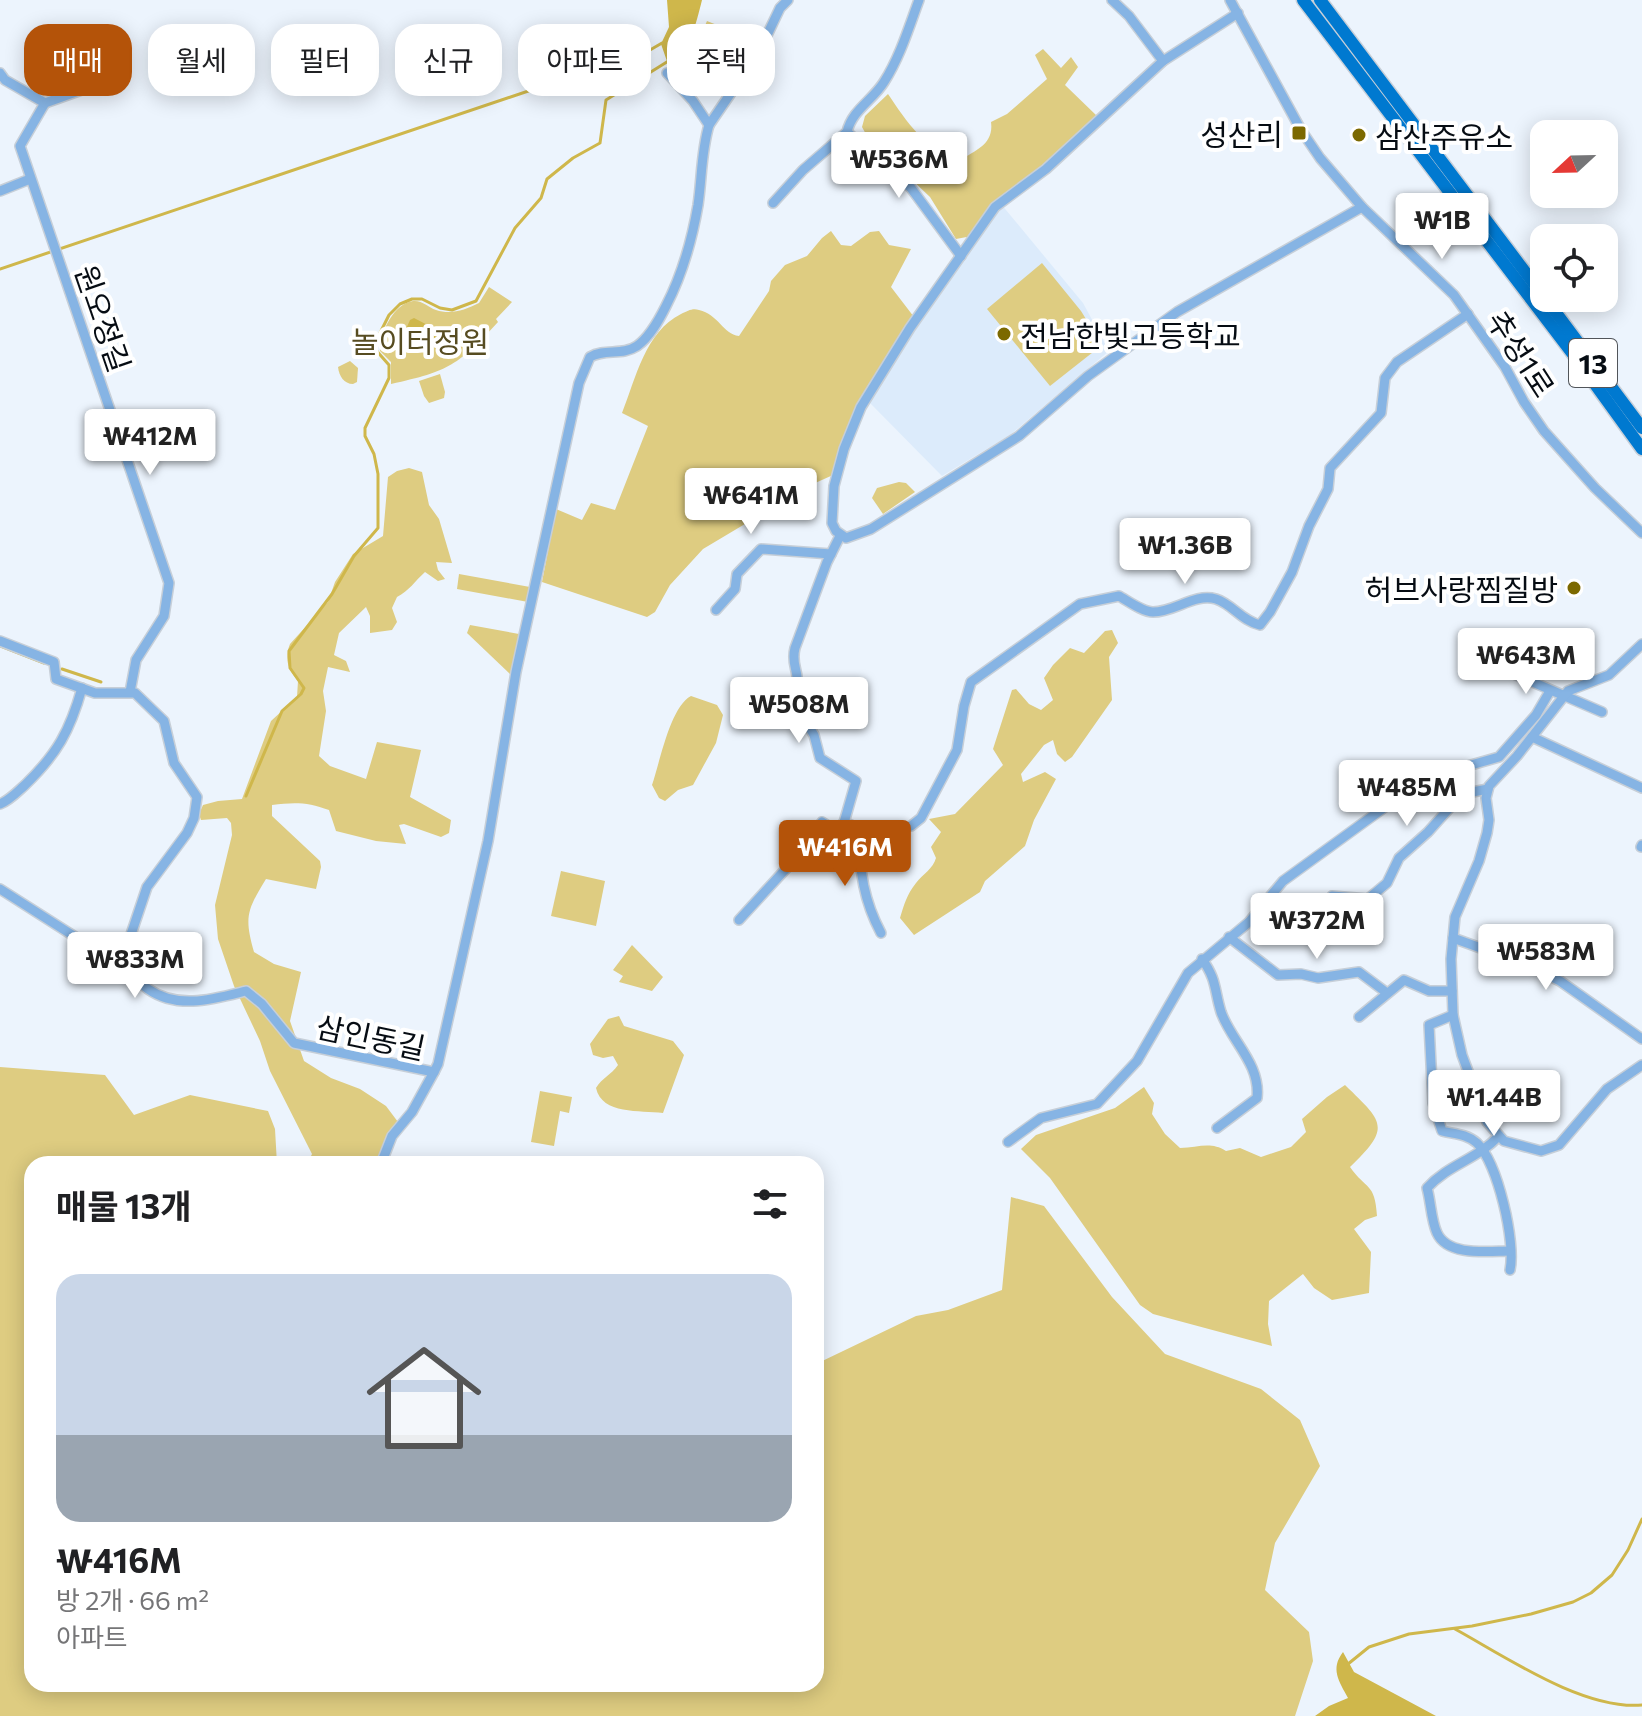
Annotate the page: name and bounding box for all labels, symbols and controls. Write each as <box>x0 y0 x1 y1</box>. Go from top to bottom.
chip: 매매 <box>24 24 132 96</box>
chip: 월세 <box>148 24 255 96</box>
chip: 필터 <box>271 24 379 96</box>
chip: 신규 <box>395 24 502 96</box>
chip: 아파트 <box>518 24 651 96</box>
chip: 주택 <box>667 24 775 96</box>
place label: 성산리 <box>1200 115 1283 152</box>
place label: 삼산주유소 <box>1375 117 1513 154</box>
north arrow <box>1530 120 1618 208</box>
map controls <box>1530 120 1618 312</box>
marker: 성산리 <box>1290 124 1308 142</box>
marker: 삼산주유소 <box>1350 126 1368 144</box>
pin: ₩536M <box>843 132 955 200</box>
text: ₩536M <box>849 142 949 173</box>
pin: ₩1B <box>1403 193 1481 261</box>
text: ₩1B <box>1414 203 1470 234</box>
button: locate <box>1530 224 1618 312</box>
street label: 원오정길 <box>69 260 139 376</box>
street label: 추성1로 <box>1480 303 1564 403</box>
place label: 전남한빛고등학교 <box>1020 316 1241 353</box>
park label: 놀이터정원 <box>351 322 489 359</box>
marker: 전남한빛고등학교 <box>995 325 1013 343</box>
road number: 13 <box>1569 339 1617 387</box>
pin: ₩412M <box>94 409 206 477</box>
text: ₩412M <box>102 419 198 450</box>
pin: ₩641M <box>695 468 807 536</box>
text: ₩641M <box>703 478 799 509</box>
pin: ₩1.36B <box>1120 518 1250 586</box>
text: ₩1.36B <box>1137 528 1233 559</box>
place label: 허브사랑찜질방 <box>1365 570 1558 607</box>
marker: 허브사랑찜질방 <box>1565 579 1583 597</box>
pin: ₩643M <box>1470 628 1582 696</box>
text: ₩643M <box>1476 638 1576 669</box>
pin: ₩508M <box>743 677 855 745</box>
text: ₩508M <box>748 687 850 718</box>
pin: ₩485M <box>1351 760 1463 828</box>
text: ₩485M <box>1357 770 1457 801</box>
pin: ₩416M <box>789 820 901 888</box>
text: ₩416M <box>797 830 893 861</box>
pin: ₩372M <box>1261 893 1373 961</box>
text: ₩372M <box>1268 903 1366 934</box>
pin: ₩583M <box>1490 924 1602 992</box>
pin: ₩833M <box>79 932 191 1000</box>
text: ₩583M <box>1496 934 1596 965</box>
text: ₩833M <box>85 942 185 973</box>
street label: 삼인동길 <box>313 1006 429 1066</box>
pin: ₩1.44B <box>1429 1070 1559 1138</box>
text: ₩1.44B <box>1446 1080 1542 1111</box>
icon: filters <box>748 1182 792 1226</box>
text: 매물 13개 <box>56 1184 192 1226</box>
icon: home <box>352 1326 496 1470</box>
text: ₩416M <box>56 1538 182 1580</box>
text: 방 2개 · 66 m² <box>56 1584 209 1615</box>
text: 아파트 <box>56 1621 128 1652</box>

